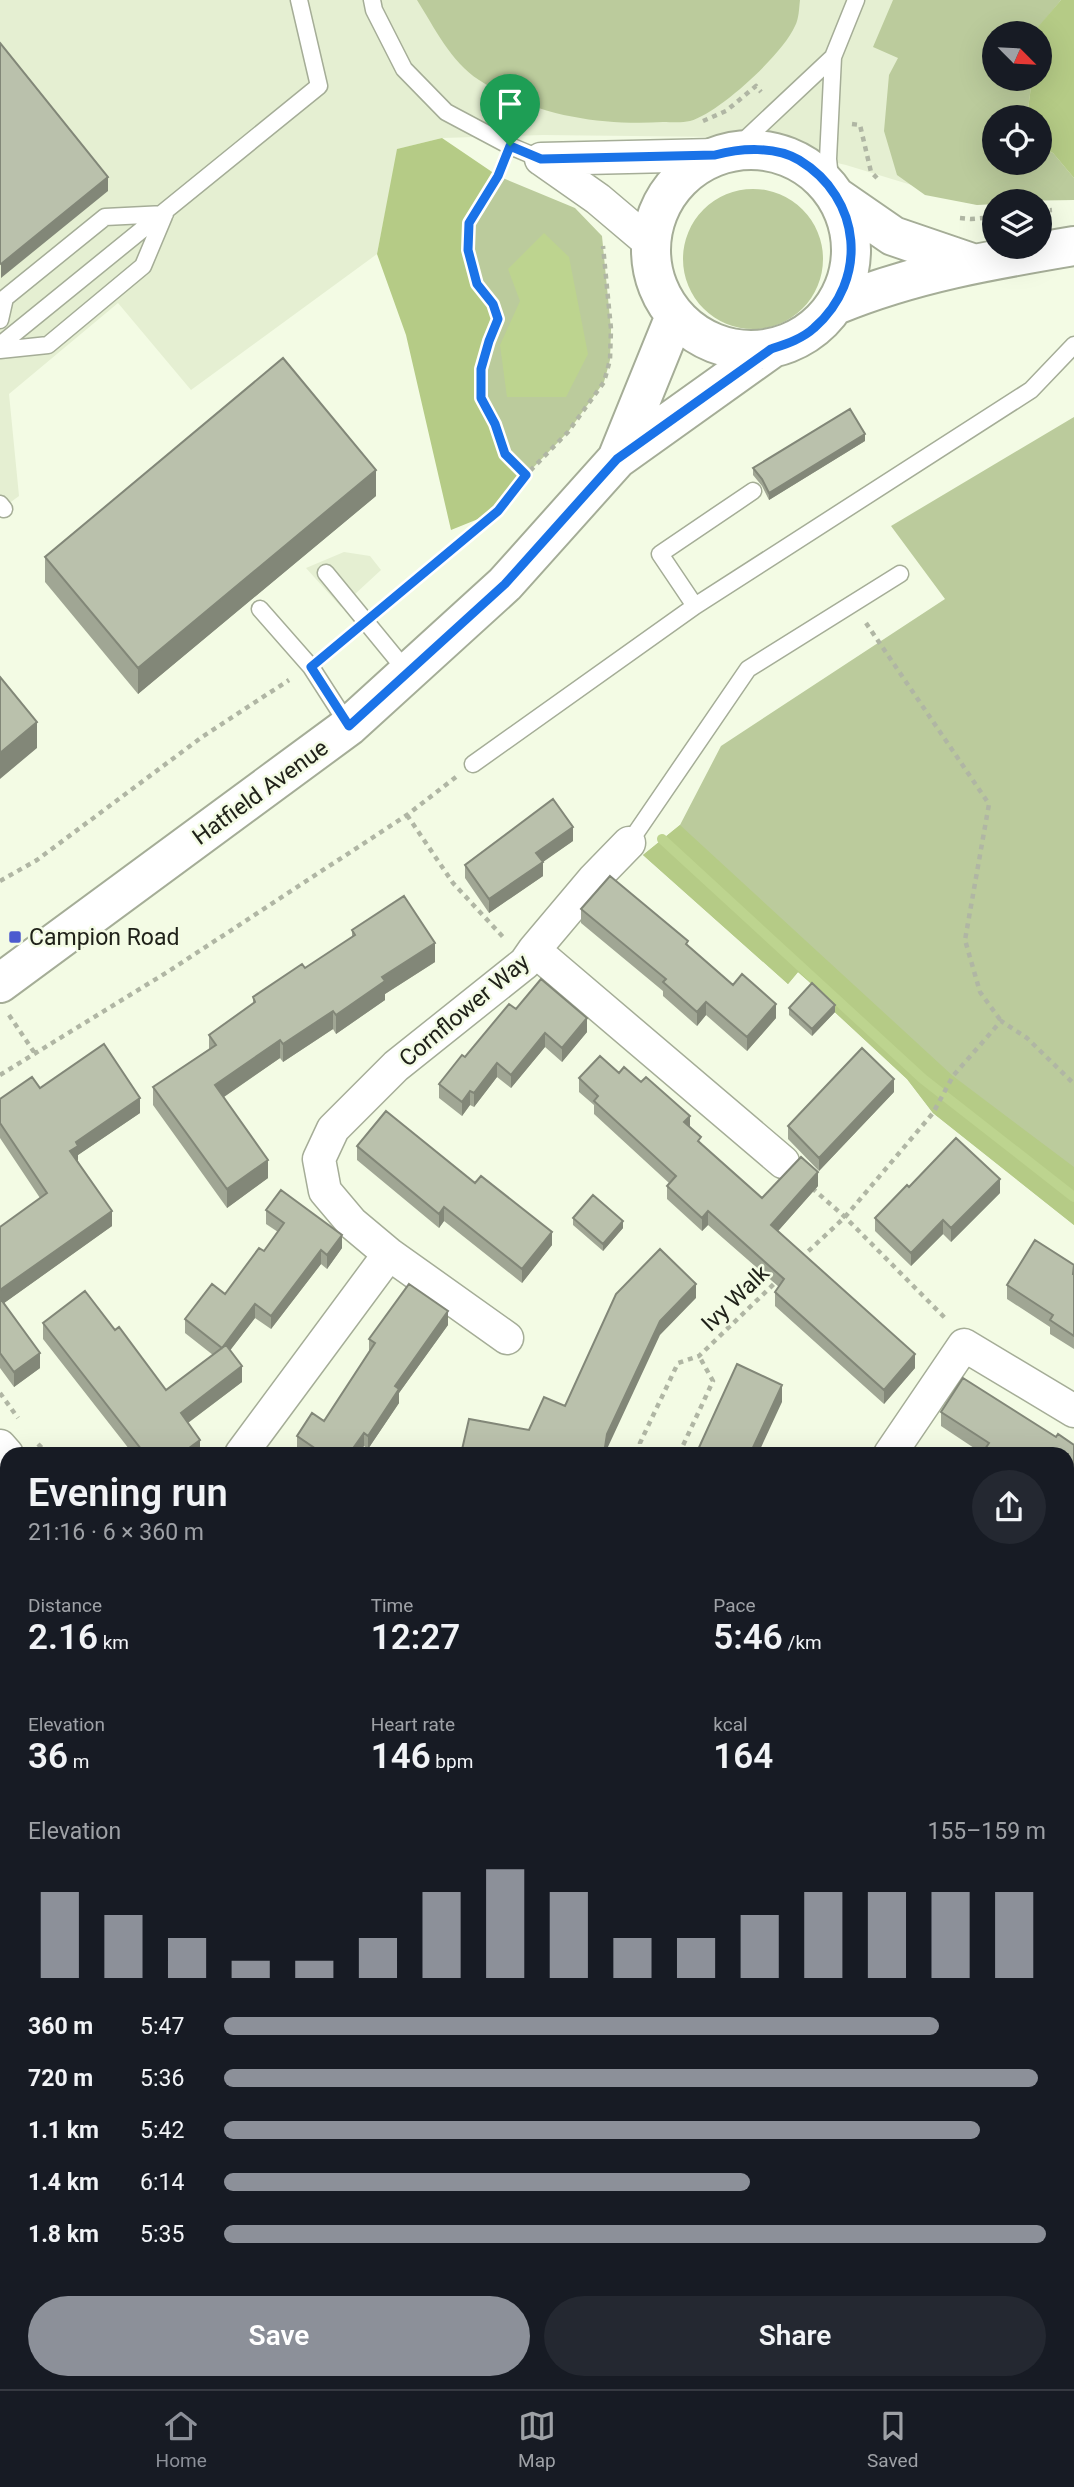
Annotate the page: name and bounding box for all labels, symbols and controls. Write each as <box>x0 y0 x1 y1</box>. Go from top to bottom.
north arrow <box>982 21 1052 91</box>
map controls <box>982 21 1052 259</box>
pin <box>480 74 540 146</box>
icon: arrive <box>491 85 529 123</box>
button: locate <box>982 105 1052 175</box>
button: layers <box>982 189 1052 259</box>
street label: Hatfield Avenue <box>187 734 333 851</box>
place label: Campion Road <box>29 924 179 951</box>
marker: Campion Road <box>7 929 23 945</box>
street label: Cornflower Way <box>394 948 535 1072</box>
street label: Ivy Walk <box>696 1259 775 1337</box>
button: share <box>972 1470 1046 1544</box>
text: Evening run <box>28 1471 228 1515</box>
text: 21:16 · 6 × 360 m <box>28 1519 204 1546</box>
text: Distance <box>28 1594 102 1617</box>
text: Time <box>371 1594 413 1617</box>
text: Pace <box>713 1594 756 1617</box>
text: 2.16 <box>28 1617 98 1658</box>
text: 12:27 <box>371 1617 460 1658</box>
text: 5:46 <box>713 1617 783 1658</box>
text: km <box>98 1631 129 1654</box>
text: /km <box>783 1631 822 1654</box>
text: Elevation <box>28 1713 105 1736</box>
text: Heart rate <box>371 1713 455 1736</box>
text: kcal <box>713 1713 748 1736</box>
text: 36 <box>28 1736 68 1777</box>
text: 146 <box>371 1736 431 1777</box>
text: 164 <box>713 1736 773 1777</box>
text: m <box>68 1750 89 1773</box>
text: bpm <box>431 1750 473 1773</box>
text: Elevation <box>28 1818 121 1845</box>
text: 155–159 m <box>927 1818 1046 1845</box>
text: 360 m <box>28 2013 93 2040</box>
text: 5:47 <box>140 2013 184 2040</box>
text: 720 m <box>28 2065 93 2092</box>
text: 5:36 <box>140 2065 184 2092</box>
text: 1.1 km <box>28 2117 99 2144</box>
text: 5:42 <box>140 2117 184 2144</box>
text: 1.4 km <box>28 2169 99 2196</box>
text: 6:14 <box>140 2169 184 2196</box>
text: 1.8 km <box>28 2221 99 2248</box>
text: 5:35 <box>140 2221 184 2248</box>
button: Save <box>28 2296 530 2376</box>
button: Share <box>544 2296 1046 2376</box>
tab: Home <box>156 2407 207 2472</box>
tab: Map <box>518 2407 556 2472</box>
tab: Saved <box>867 2407 918 2472</box>

